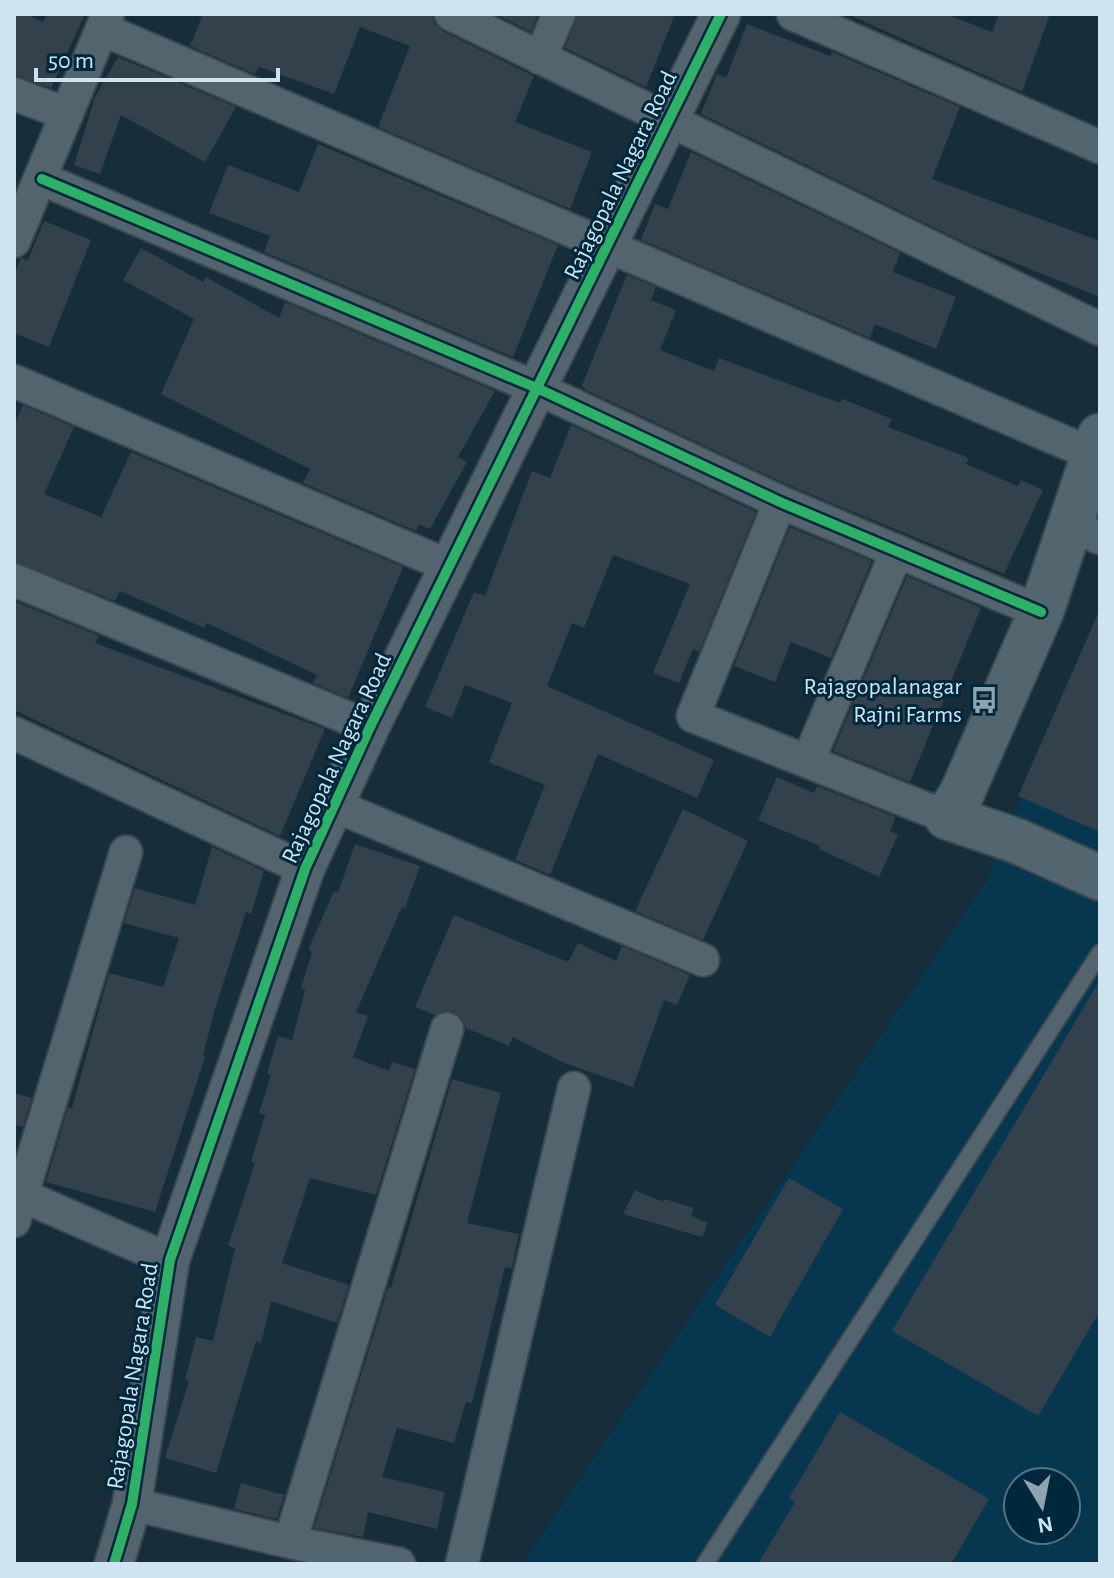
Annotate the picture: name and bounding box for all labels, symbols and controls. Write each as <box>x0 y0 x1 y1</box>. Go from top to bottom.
scale bar <box>36 32 278 82</box>
text: 50 m <box>48 49 94 73</box>
street label: Rajagopala Nagara Road <box>560 67 682 283</box>
street label: Rajagopala Nagara Road <box>278 650 396 867</box>
place label: Rajagopalanagar Rajni Farms <box>804 675 962 727</box>
bus stop icon: Rajagopalanagar Rajni Farms <box>969 685 999 715</box>
street label: Rajagopala Nagara Road <box>103 1261 163 1491</box>
north arrow <box>1002 1466 1082 1546</box>
text: N <box>1036 1513 1055 1537</box>

